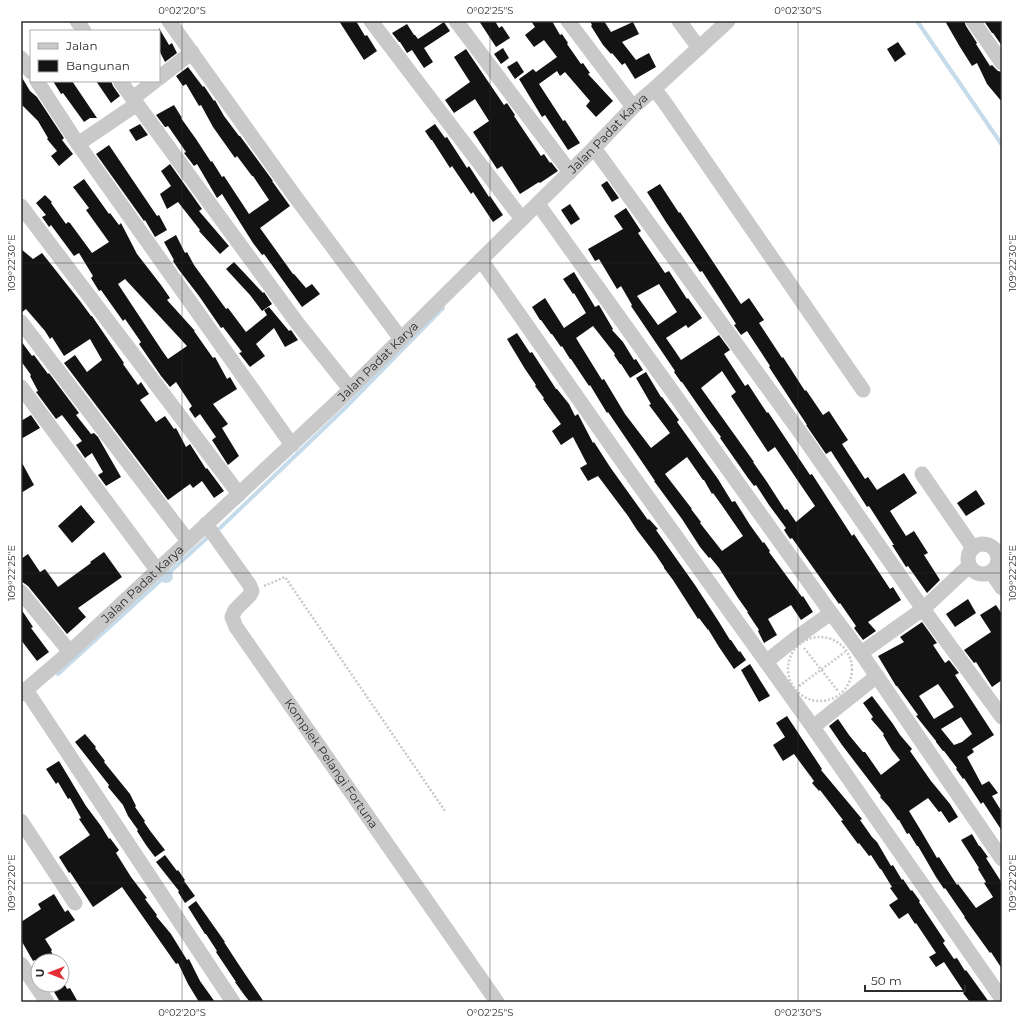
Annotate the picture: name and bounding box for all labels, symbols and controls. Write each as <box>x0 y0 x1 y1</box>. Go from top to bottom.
text: 0°02'20"S <box>158 4 206 17</box>
text: 0°02'25"S <box>467 4 513 17</box>
text: 0°02'30"S <box>774 4 822 17</box>
legend <box>30 30 160 82</box>
text: Jalan <box>65 38 98 53</box>
text: Bangunan <box>66 58 130 73</box>
street label: Jalan Padat Karya <box>564 90 651 177</box>
text: 109°22'30"E <box>5 234 18 292</box>
text: 109°22'30"E <box>1006 234 1019 292</box>
street label: Jalan Padat Karya <box>334 318 421 405</box>
street label: Jalan Padat Karya <box>97 542 187 626</box>
text: 109°22'25"E <box>5 545 18 601</box>
text: 109°22'25"E <box>1006 545 1019 601</box>
street label: Komplek Pelangi Fortuna <box>281 696 382 831</box>
text: 109°22'20"E <box>5 854 18 912</box>
text: 109°22'20"E <box>1006 854 1019 912</box>
north arrow <box>30 953 70 993</box>
scale bar <box>865 967 965 993</box>
text: U <box>33 969 47 977</box>
text: 50 m <box>871 973 902 988</box>
text: 0°02'20"S <box>158 1006 206 1019</box>
text: 0°02'25"S <box>467 1006 513 1019</box>
text: 0°02'30"S <box>774 1006 822 1019</box>

